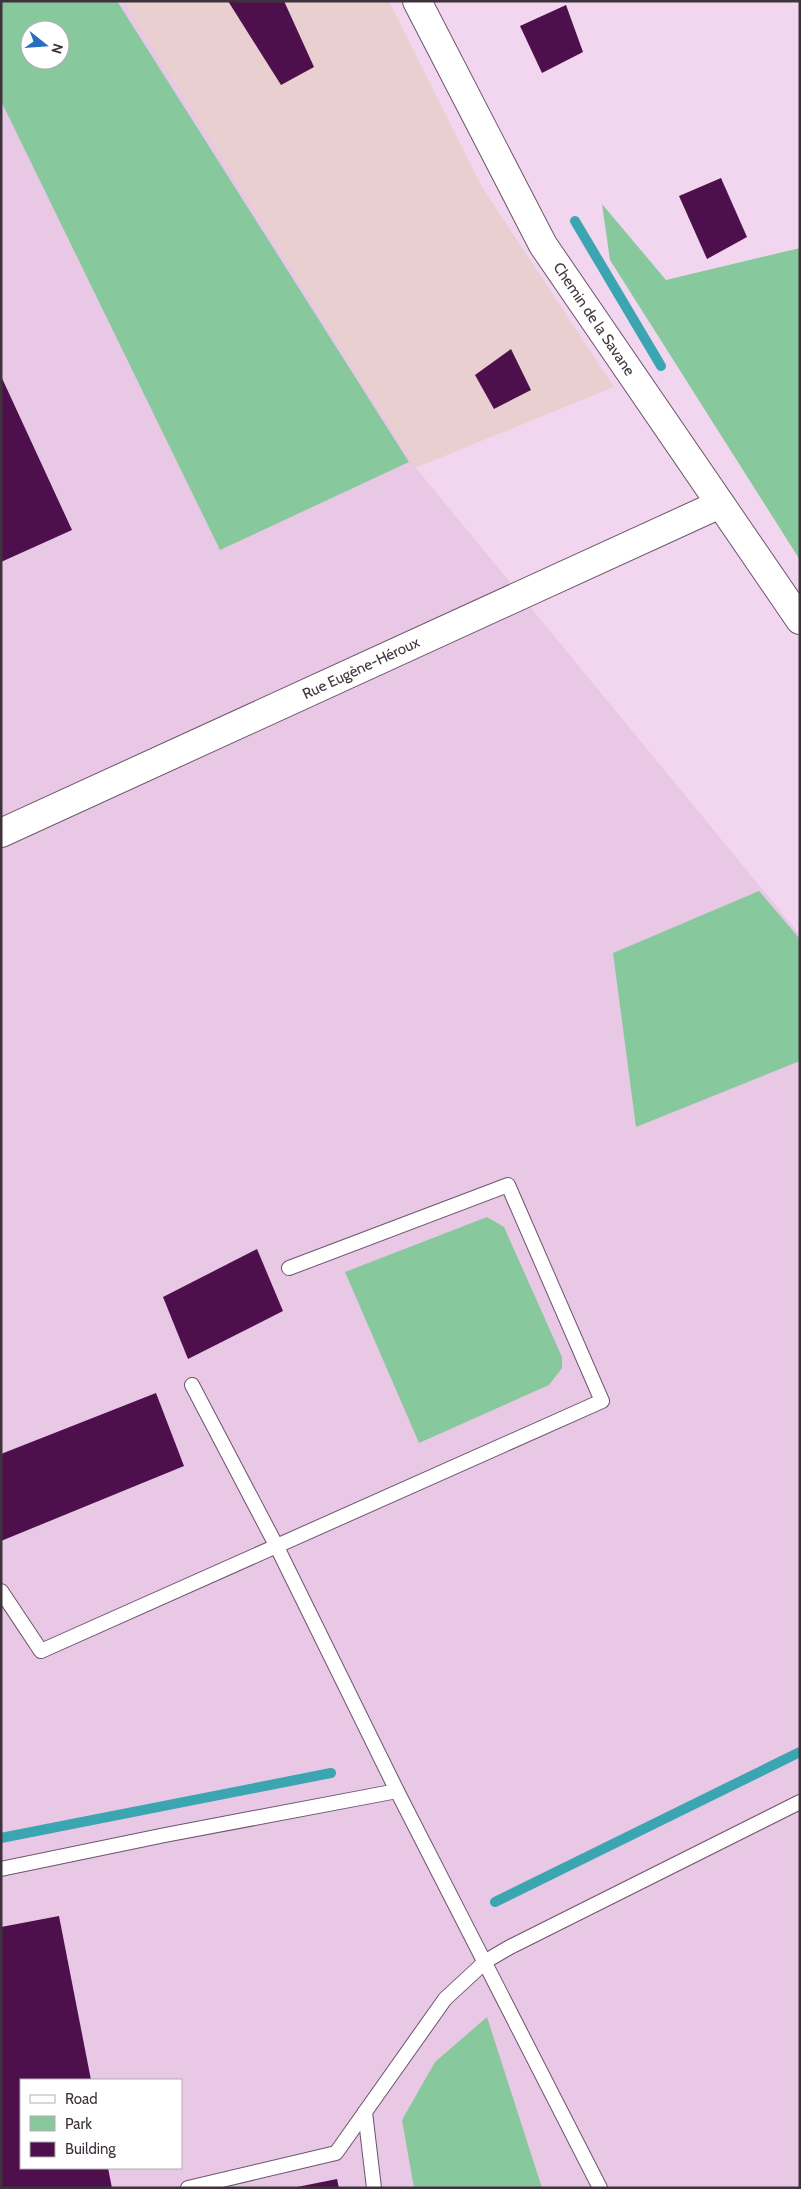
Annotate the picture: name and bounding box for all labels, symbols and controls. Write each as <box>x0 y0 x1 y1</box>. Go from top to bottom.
north arrow <box>20 20 70 70</box>
text: N <box>47 41 67 56</box>
street label: Chemin de la Savane <box>549 259 639 379</box>
street label: Rue Eugène-Héroux <box>300 633 422 703</box>
legend <box>20 2079 182 2169</box>
text: Road <box>65 2090 98 2108</box>
text: Park <box>65 2115 92 2133</box>
text: Building <box>65 2140 116 2158</box>

